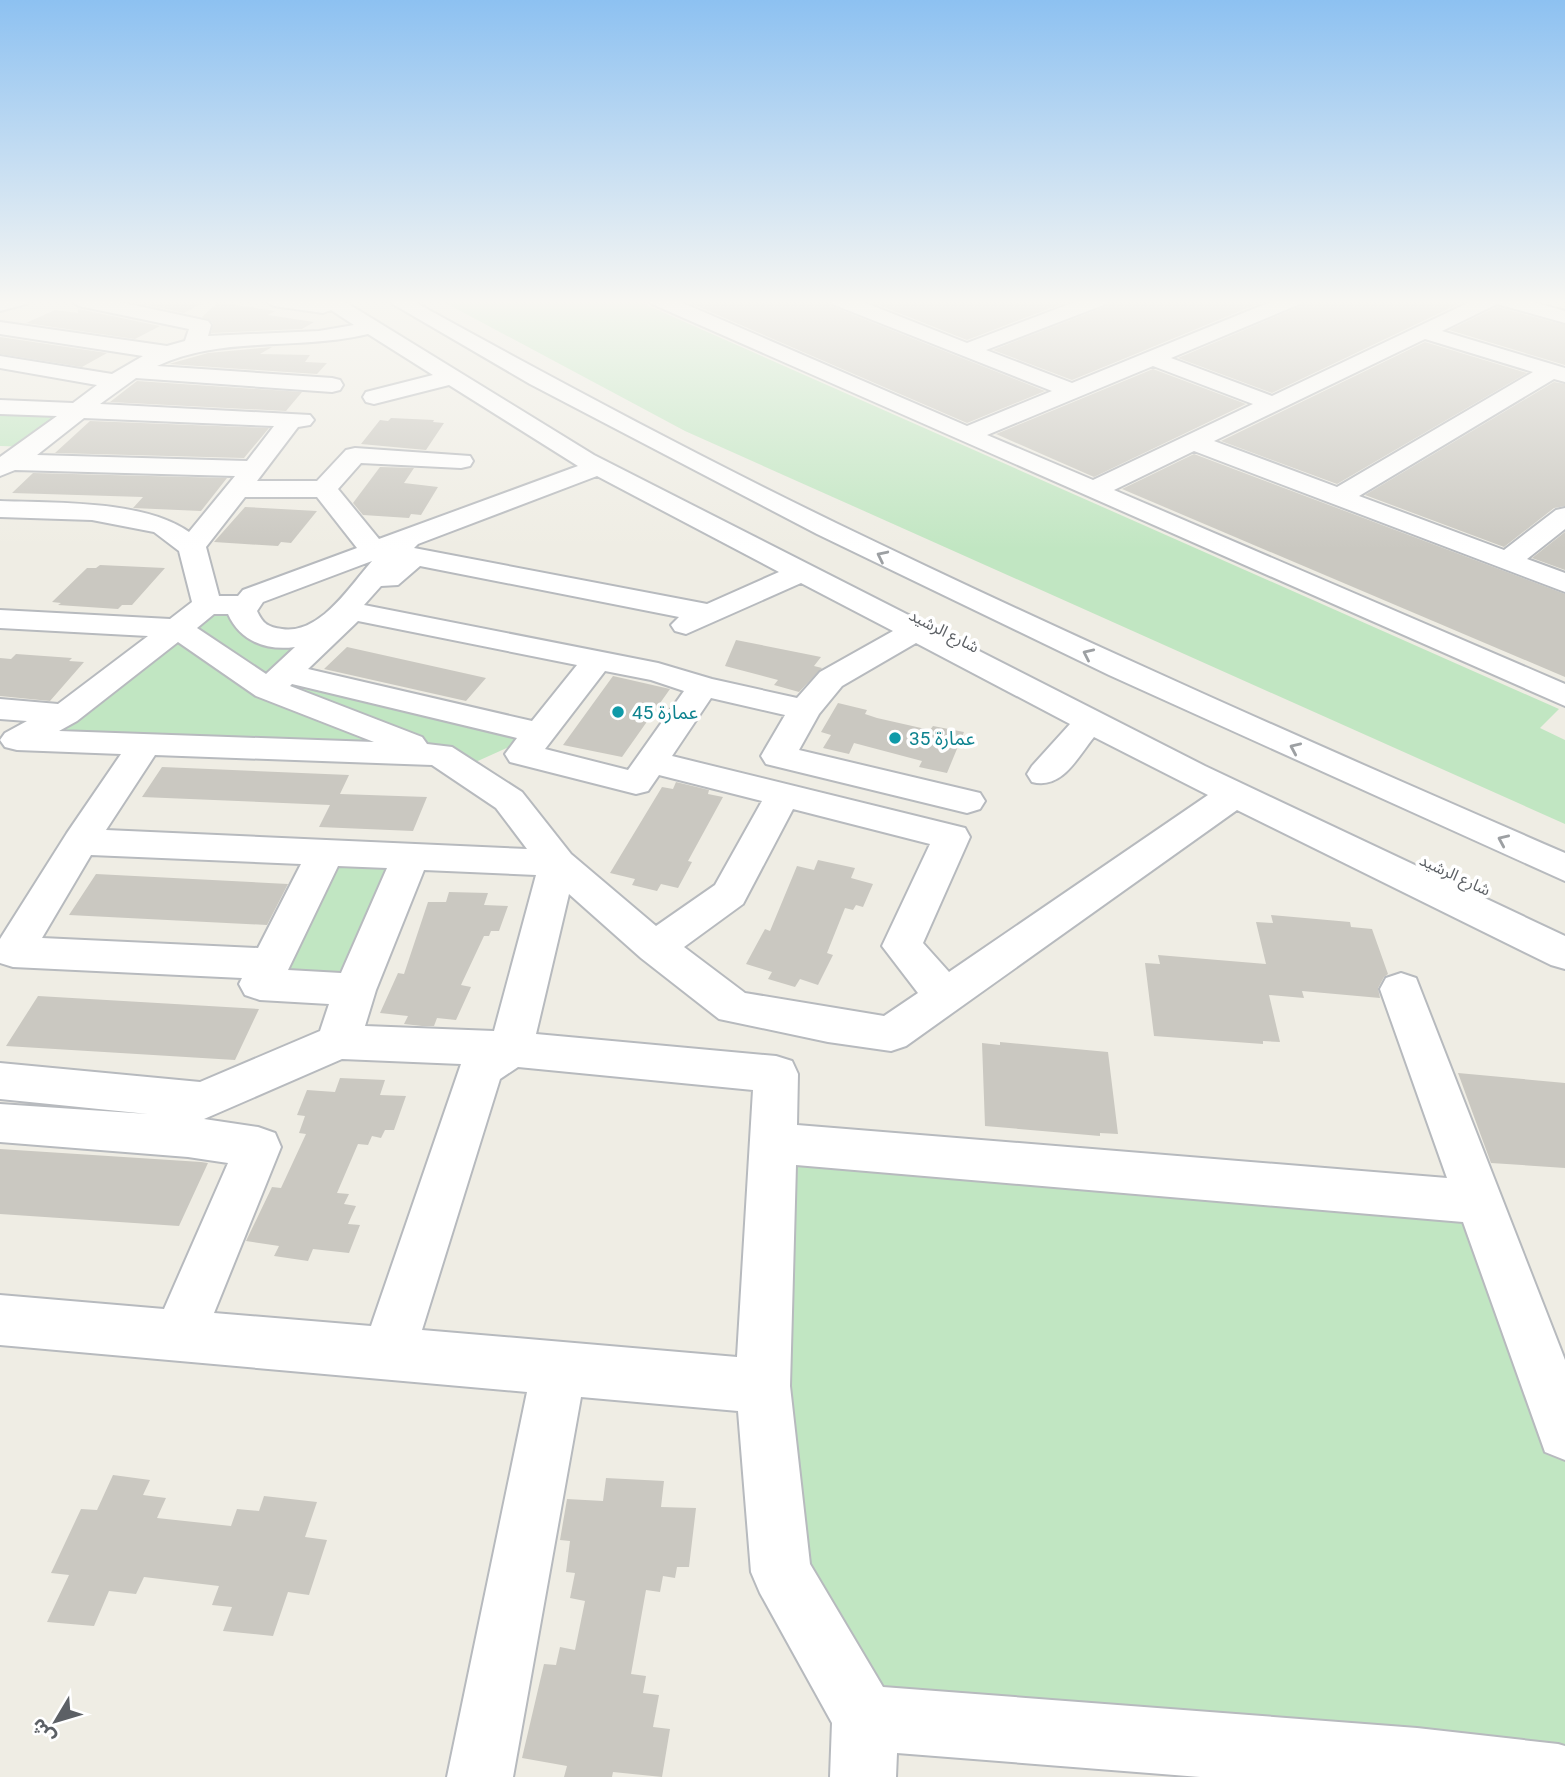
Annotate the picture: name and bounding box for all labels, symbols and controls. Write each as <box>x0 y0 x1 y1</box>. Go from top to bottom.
one-way arrow <box>877 550 889 564</box>
street label: شارع الرشيد <box>904 605 982 659</box>
one-way arrow <box>1083 648 1095 662</box>
place label: عمارة 45 <box>632 701 698 724</box>
marker: عمارة 45 <box>610 704 626 720</box>
place label: عمارة 35 <box>909 727 975 750</box>
marker: عمارة 35 <box>887 730 903 746</box>
one-way arrow <box>1290 742 1302 756</box>
one-way arrow <box>1497 834 1510 848</box>
street label: شارع الرشيد <box>1415 850 1493 902</box>
north arrow <box>21 1686 91 1756</box>
text: ش <box>26 1714 60 1748</box>

